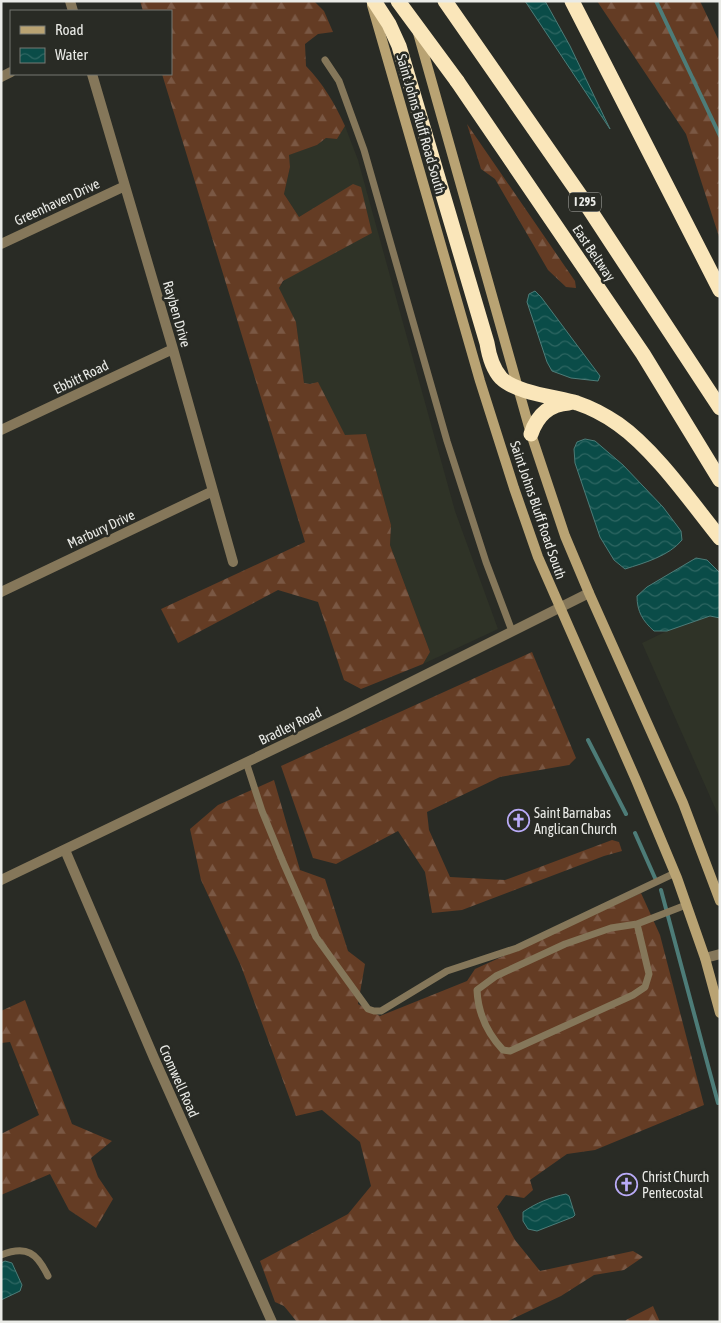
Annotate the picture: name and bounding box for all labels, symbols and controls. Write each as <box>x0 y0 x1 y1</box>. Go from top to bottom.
legend <box>10 10 172 75</box>
text: Road <box>55 21 84 38</box>
text: Water <box>55 46 88 63</box>
street label: Saint Johns Bluff Road South <box>393 52 449 196</box>
street label: Greenhaven Drive <box>12 175 102 229</box>
road number: I 295 <box>569 192 601 212</box>
street label: East Beltway <box>569 222 619 284</box>
street label: Rayben Drive <box>160 279 194 349</box>
street label: Ebbitt Road <box>51 357 111 397</box>
street label: Saint Johns Bluff Road South <box>507 439 569 581</box>
street label: Marbury Drive <box>65 506 137 552</box>
street label: Bradley Road <box>256 704 324 748</box>
place label: Saint Barnabas Anglican Church <box>534 805 617 837</box>
church icon: Saint Barnabas Anglican Church <box>506 809 530 833</box>
street label: Cromwell Road <box>156 1042 202 1120</box>
place label: Christ Church Pentecostal <box>642 1169 709 1201</box>
church icon: Christ Church Pentecostal <box>614 1173 638 1197</box>

